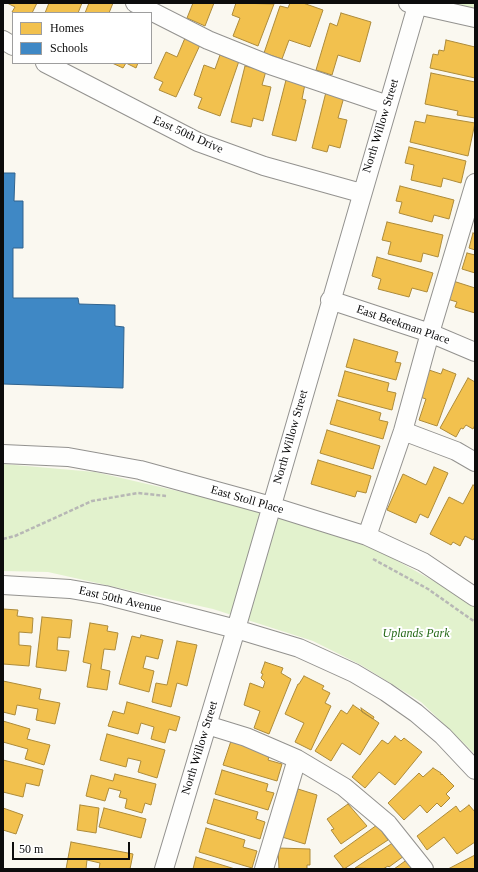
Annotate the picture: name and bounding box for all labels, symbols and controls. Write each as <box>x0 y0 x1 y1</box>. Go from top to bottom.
legend <box>12 12 152 64</box>
text: Homes <box>50 21 84 35</box>
text: Schools <box>50 41 88 55</box>
street label: North Willow Street <box>360 77 402 175</box>
street label: East 50th Drive <box>151 113 225 157</box>
street label: East Beekman Place <box>354 302 452 348</box>
street label: North Willow Street <box>271 388 311 486</box>
street label: East Stoll Place <box>209 483 285 517</box>
street label: East 50th Avenue <box>77 583 163 617</box>
park label: Uplands Park <box>383 627 449 641</box>
street label: North Willow Street <box>179 699 221 797</box>
scale bar <box>14 834 132 860</box>
text: 50 m <box>19 842 43 856</box>

